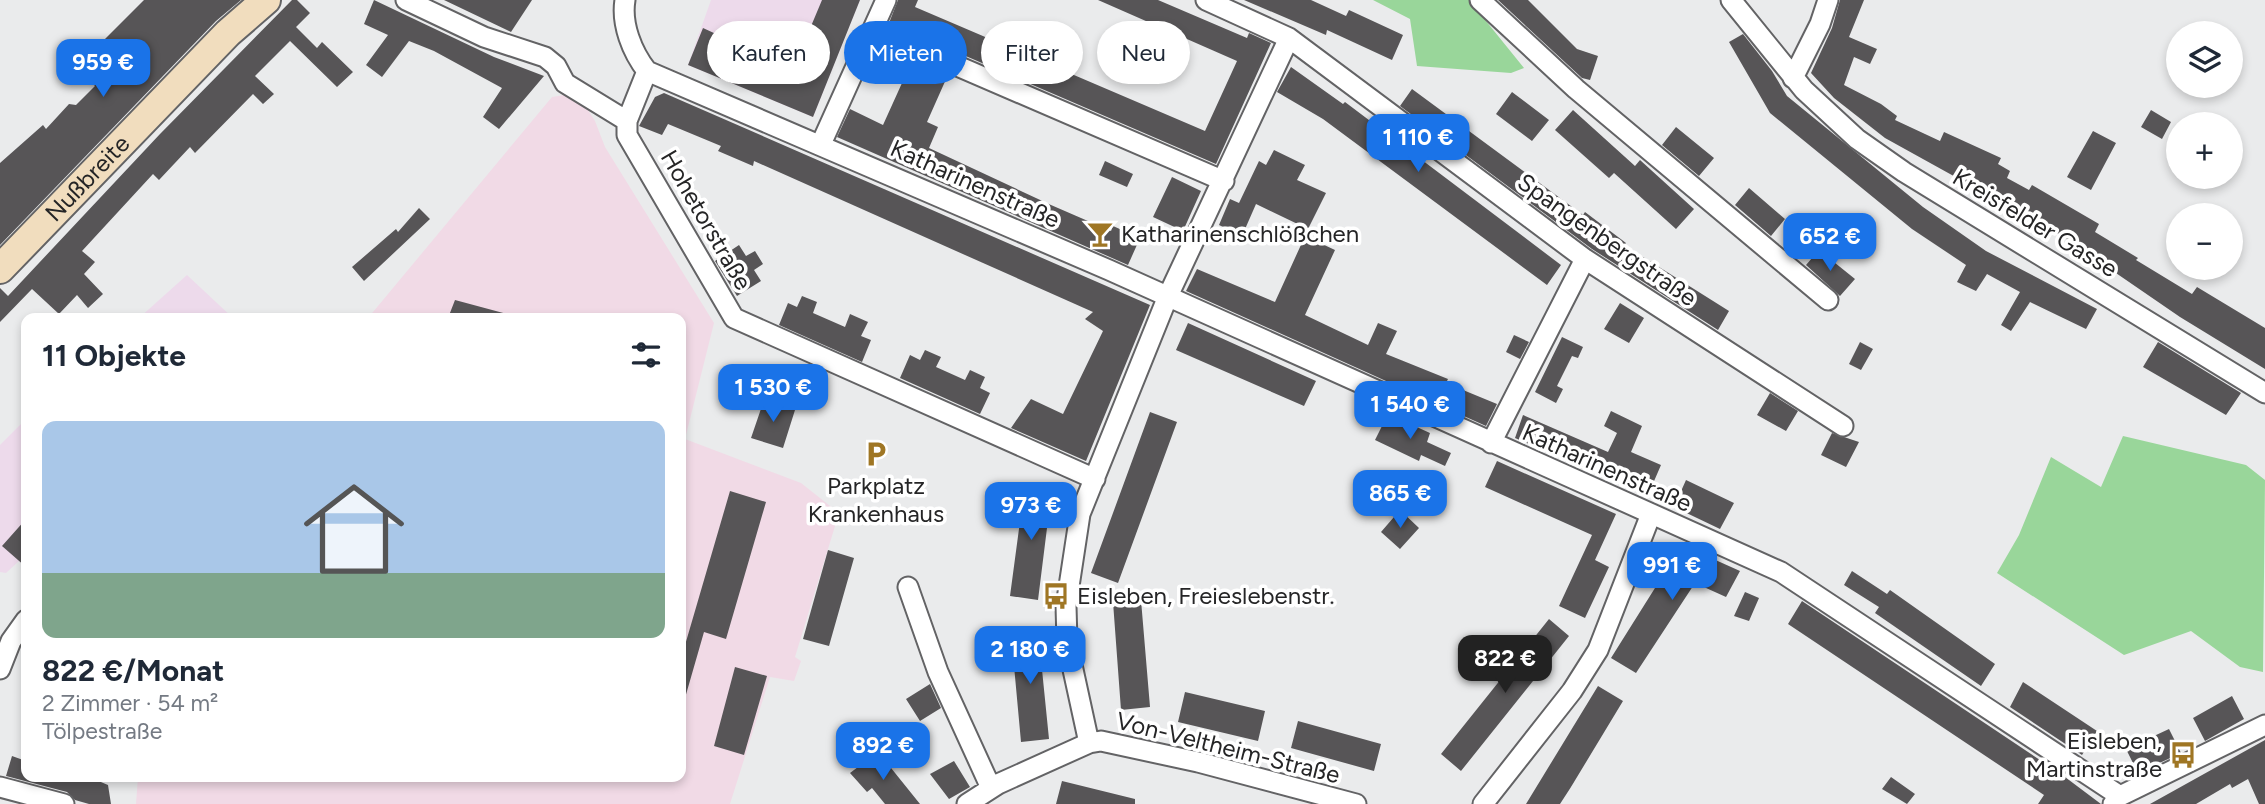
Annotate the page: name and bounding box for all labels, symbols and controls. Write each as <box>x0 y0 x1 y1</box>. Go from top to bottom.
chip: Kaufen <box>707 21 830 84</box>
chip: Mieten <box>844 21 967 84</box>
chip: Filter <box>981 21 1083 84</box>
chip: Neu <box>1097 21 1190 84</box>
map controls <box>2166 21 2243 280</box>
button: layers <box>2166 21 2243 98</box>
pin: 959 € <box>54 40 152 99</box>
text: 959 € <box>72 48 134 76</box>
button: + <box>2166 112 2243 189</box>
pin: 1 110 € <box>1353 114 1483 174</box>
text: 1 110 € <box>1383 123 1453 151</box>
street label: Nußbreite <box>39 129 135 227</box>
street label: Katharinenstraße <box>886 133 1064 234</box>
street label: Hohetorstraße <box>655 145 758 295</box>
street label: Kreisfelder Gasse <box>1948 162 2123 283</box>
street label: Spangenbergstraße <box>1512 167 1702 312</box>
button: − <box>2166 203 2243 280</box>
pin: 652 € <box>1781 214 1879 273</box>
bar icon: Katharinenschlößchen <box>1085 219 1115 249</box>
place label: Katharinenschlößchen <box>1121 219 1359 248</box>
text: 652 € <box>1799 222 1861 250</box>
icon: filters <box>627 336 665 374</box>
text: 11 Objekte <box>42 337 186 374</box>
pin: 1 530 € <box>708 364 838 424</box>
text: 1 530 € <box>734 373 812 401</box>
pin: 1 540 € <box>1345 382 1475 441</box>
text: 1 540 € <box>1370 390 1450 418</box>
street label: Katharinenstraße <box>1518 417 1696 518</box>
parking icon: Parkplatz Krankenhaus <box>861 439 891 469</box>
icon: home <box>291 466 417 592</box>
pin: 865 € <box>1351 470 1449 530</box>
place label: Parkplatz Krankenhaus <box>808 471 944 528</box>
text: 865 € <box>1369 479 1431 507</box>
pin: 973 € <box>982 482 1080 542</box>
text: 973 € <box>1001 491 1061 519</box>
pin: 991 € <box>1623 542 1721 602</box>
text: 991 € <box>1643 551 1701 579</box>
bus stop icon: Eisleben, Freieslebenstr. <box>1041 581 1071 611</box>
place label: Eisleben, Freieslebenstr. <box>1077 581 1334 610</box>
pin: 2 180 € <box>965 626 1095 686</box>
text: 2 180 € <box>991 635 1069 663</box>
pin: 822 € <box>1456 636 1554 695</box>
text: 822 € <box>1474 644 1536 672</box>
text: 822 €/Monat <box>42 652 224 689</box>
text: 2 Zimmer · 54 m² <box>42 689 218 717</box>
street label: Von-Veltheim-Straße <box>1113 706 1343 789</box>
text: Tölpestraße <box>42 717 162 745</box>
pin: 892 € <box>834 722 932 782</box>
place label: Eisleben, Martinstraße <box>2026 726 2162 783</box>
text: 892 € <box>852 731 914 759</box>
bus stop icon: Eisleben, Martinstraße <box>2168 740 2198 770</box>

